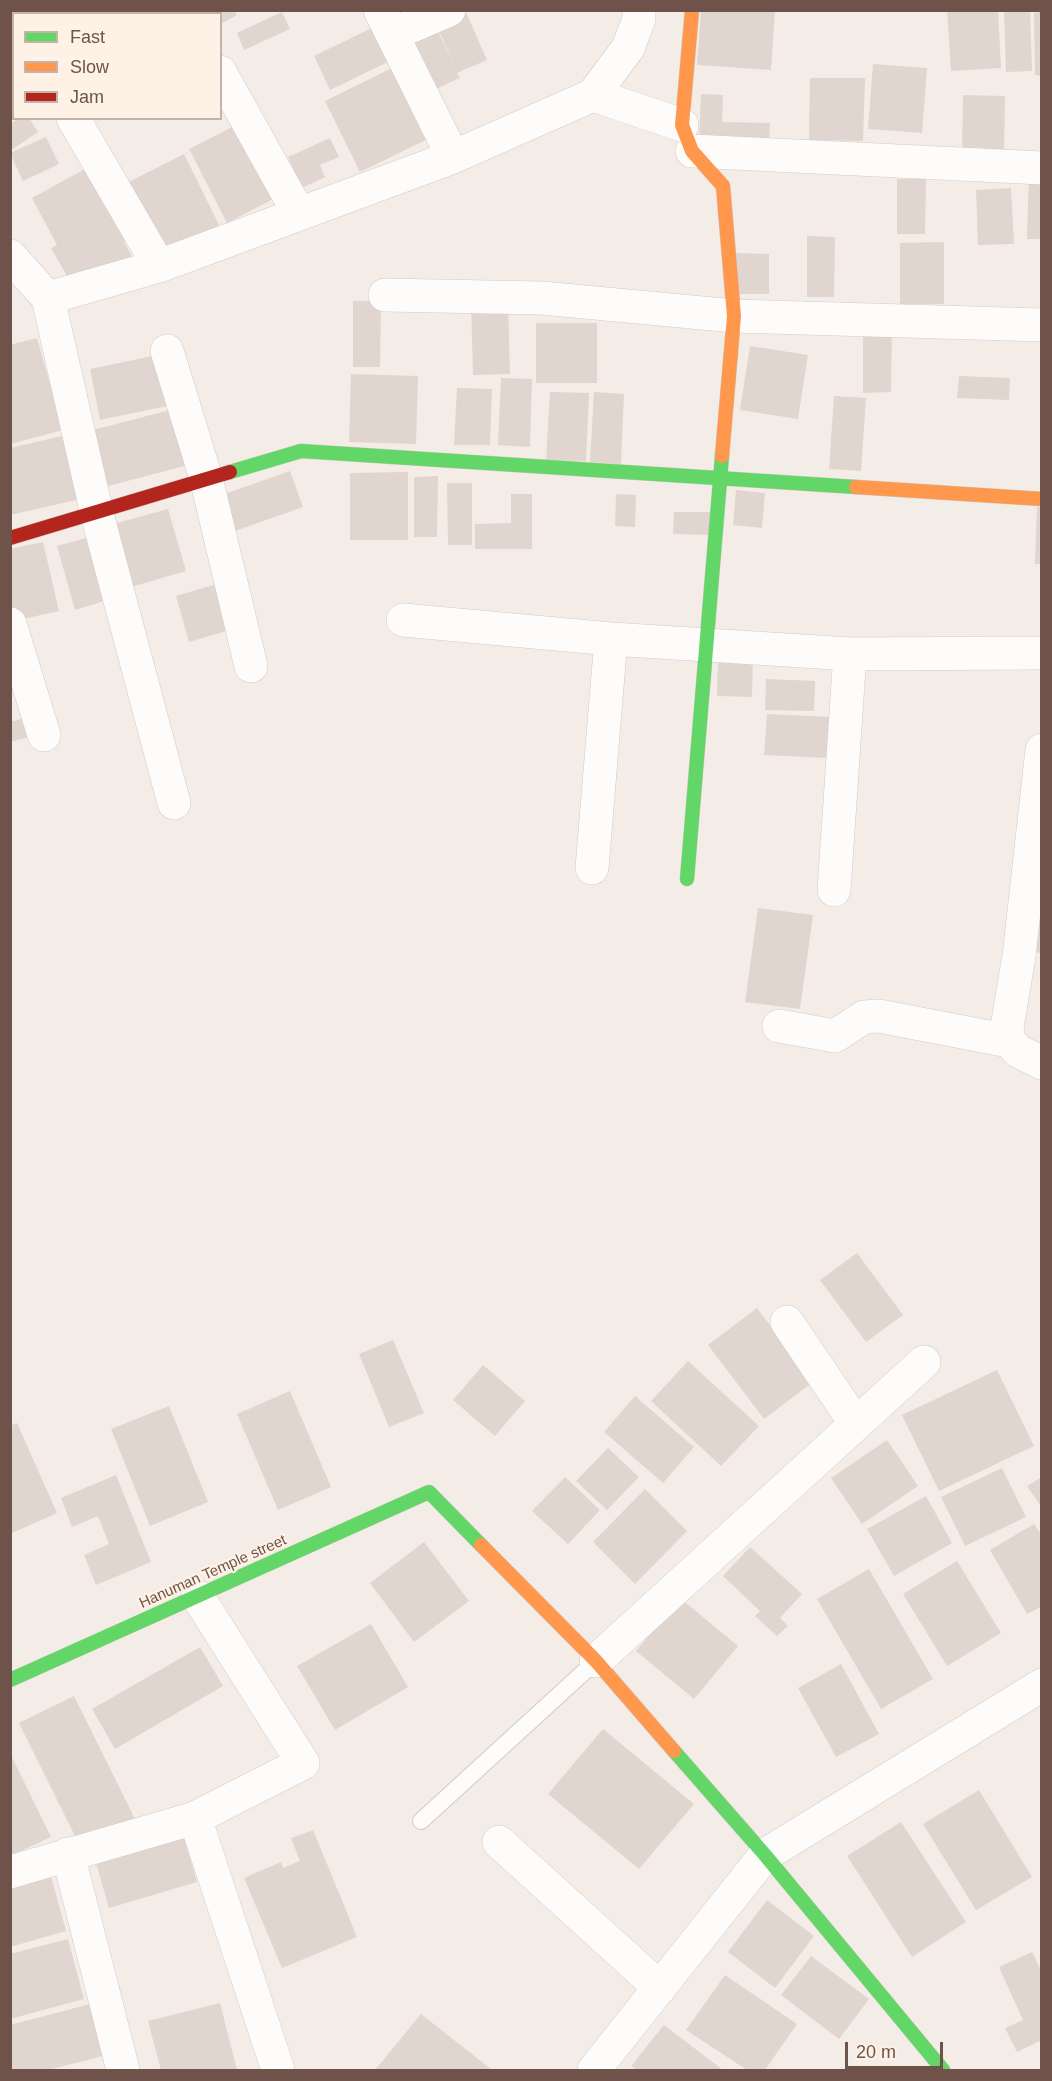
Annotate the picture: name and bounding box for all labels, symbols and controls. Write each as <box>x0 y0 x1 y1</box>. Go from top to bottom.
legend <box>12 12 222 120</box>
text: Fast <box>70 27 105 47</box>
text: Slow <box>70 57 109 77</box>
text: Jam <box>70 87 104 107</box>
street label: Hanuman Temple street <box>137 1531 289 1613</box>
scale bar <box>848 2030 946 2068</box>
text: 20 m <box>856 2042 896 2062</box>

